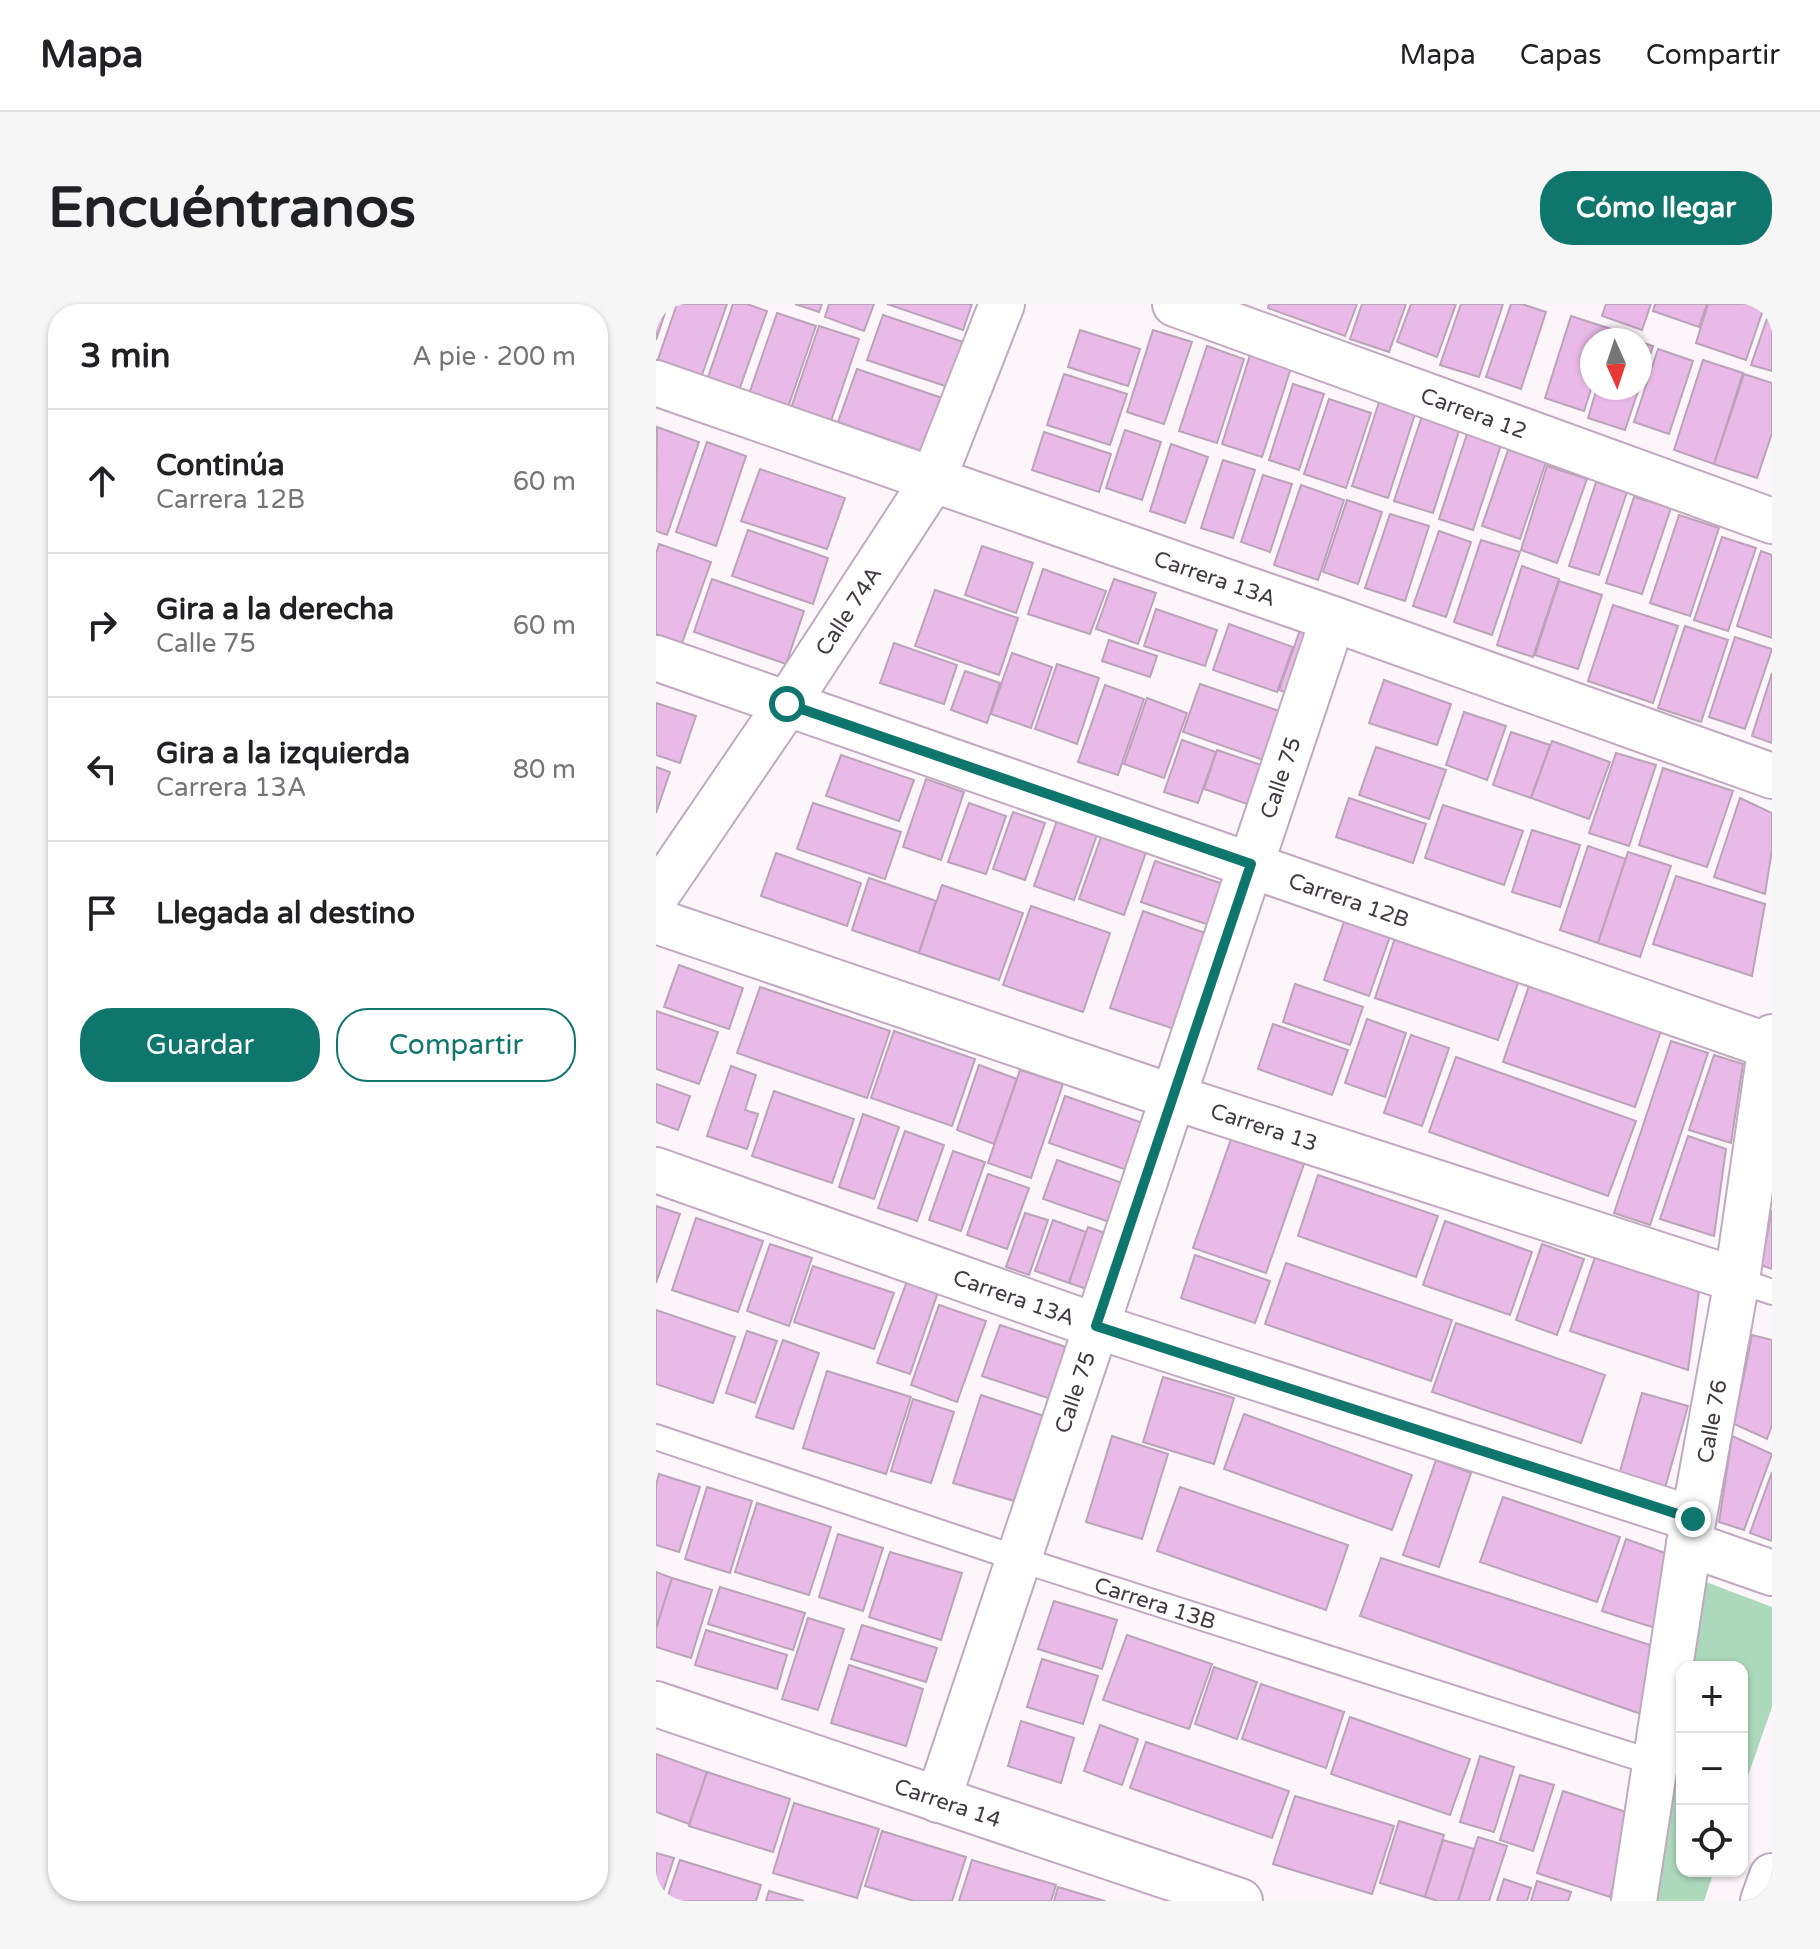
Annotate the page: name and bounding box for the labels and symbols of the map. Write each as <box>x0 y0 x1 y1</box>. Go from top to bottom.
north arrow <box>1580 328 1652 400</box>
street label: Carrera 12 <box>1417 382 1530 445</box>
street label: Carrera 13A <box>1150 546 1279 612</box>
street label: Calle 74A <box>810 562 887 660</box>
route start <box>769 686 805 722</box>
street label: Calle 75 <box>1255 734 1307 822</box>
street label: Carrera 12B <box>1285 868 1413 934</box>
street label: Carrera 13 <box>1207 1098 1321 1157</box>
street label: Carrera 13A <box>949 1264 1078 1331</box>
street label: Calle 75 <box>1050 1348 1101 1437</box>
street label: Calle 76 <box>1692 1378 1733 1465</box>
route end <box>1675 1501 1711 1537</box>
street label: Carrera 13B <box>1091 1572 1219 1635</box>
street label: Carrera 14 <box>891 1773 1004 1833</box>

